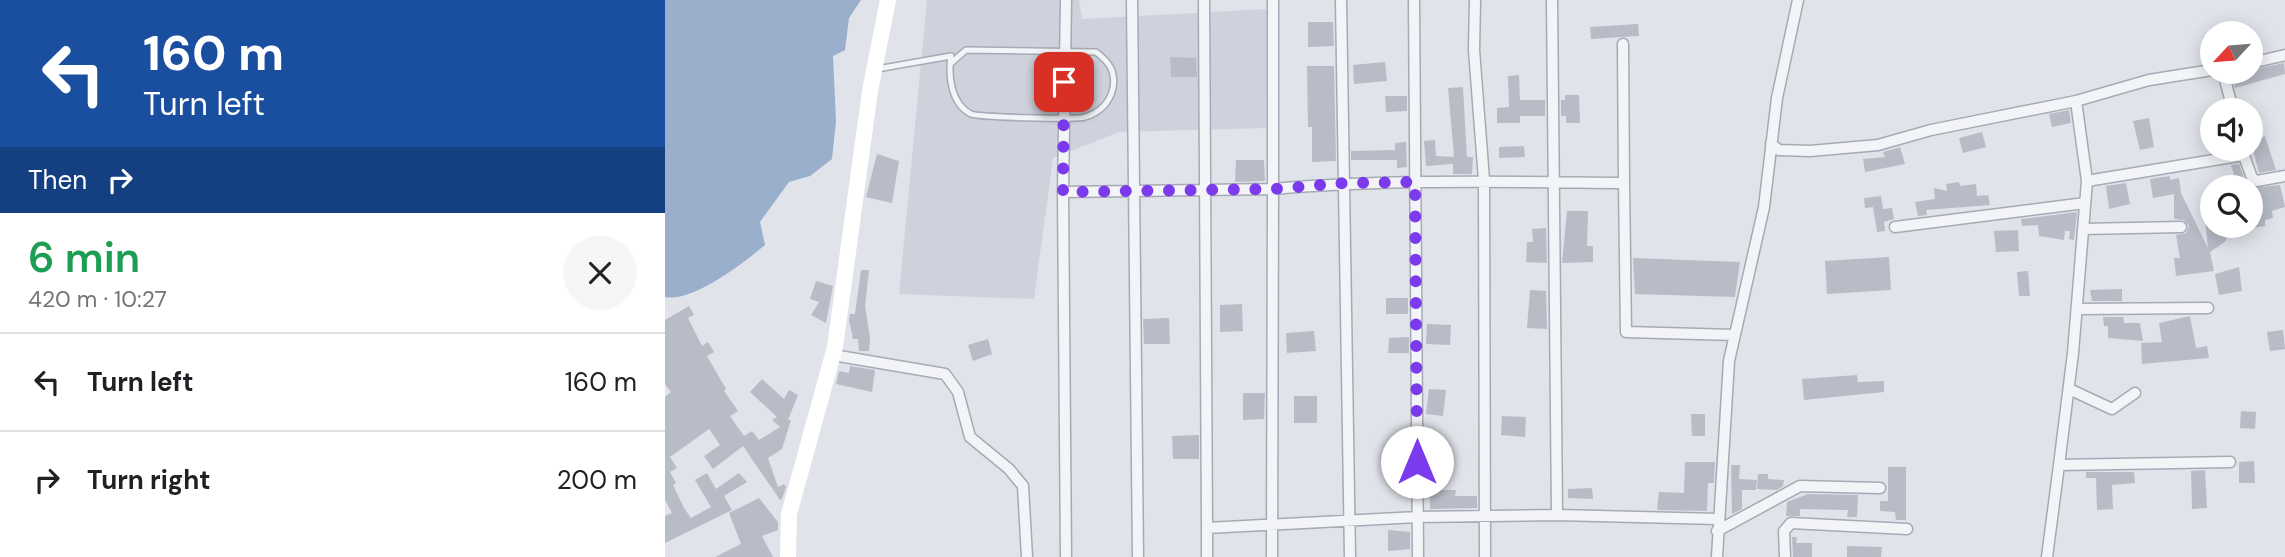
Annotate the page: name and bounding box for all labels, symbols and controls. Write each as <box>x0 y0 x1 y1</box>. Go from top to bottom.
text: 160 m <box>143 21 284 85</box>
north arrow <box>2200 21 2263 84</box>
map controls <box>2200 21 2263 238</box>
icon: left <box>28 28 119 119</box>
pin <box>1034 52 1094 112</box>
icon: arrive <box>1045 63 1083 101</box>
text: Turn left <box>143 83 265 125</box>
button: sound <box>2200 98 2263 161</box>
icon: right <box>101 161 139 199</box>
text: Then <box>28 163 87 197</box>
button: search <box>2200 175 2263 238</box>
text: 6 min <box>28 230 140 285</box>
button: close <box>563 236 637 310</box>
text: 420 m · 10:27 <box>28 284 167 314</box>
icon: left <box>28 363 66 401</box>
text: Turn left <box>87 365 194 399</box>
text: 160 m <box>565 365 637 399</box>
position arrow <box>1380 425 1454 499</box>
icon: right <box>28 461 66 499</box>
text: Turn right <box>87 463 211 497</box>
text: 200 m <box>557 463 637 497</box>

